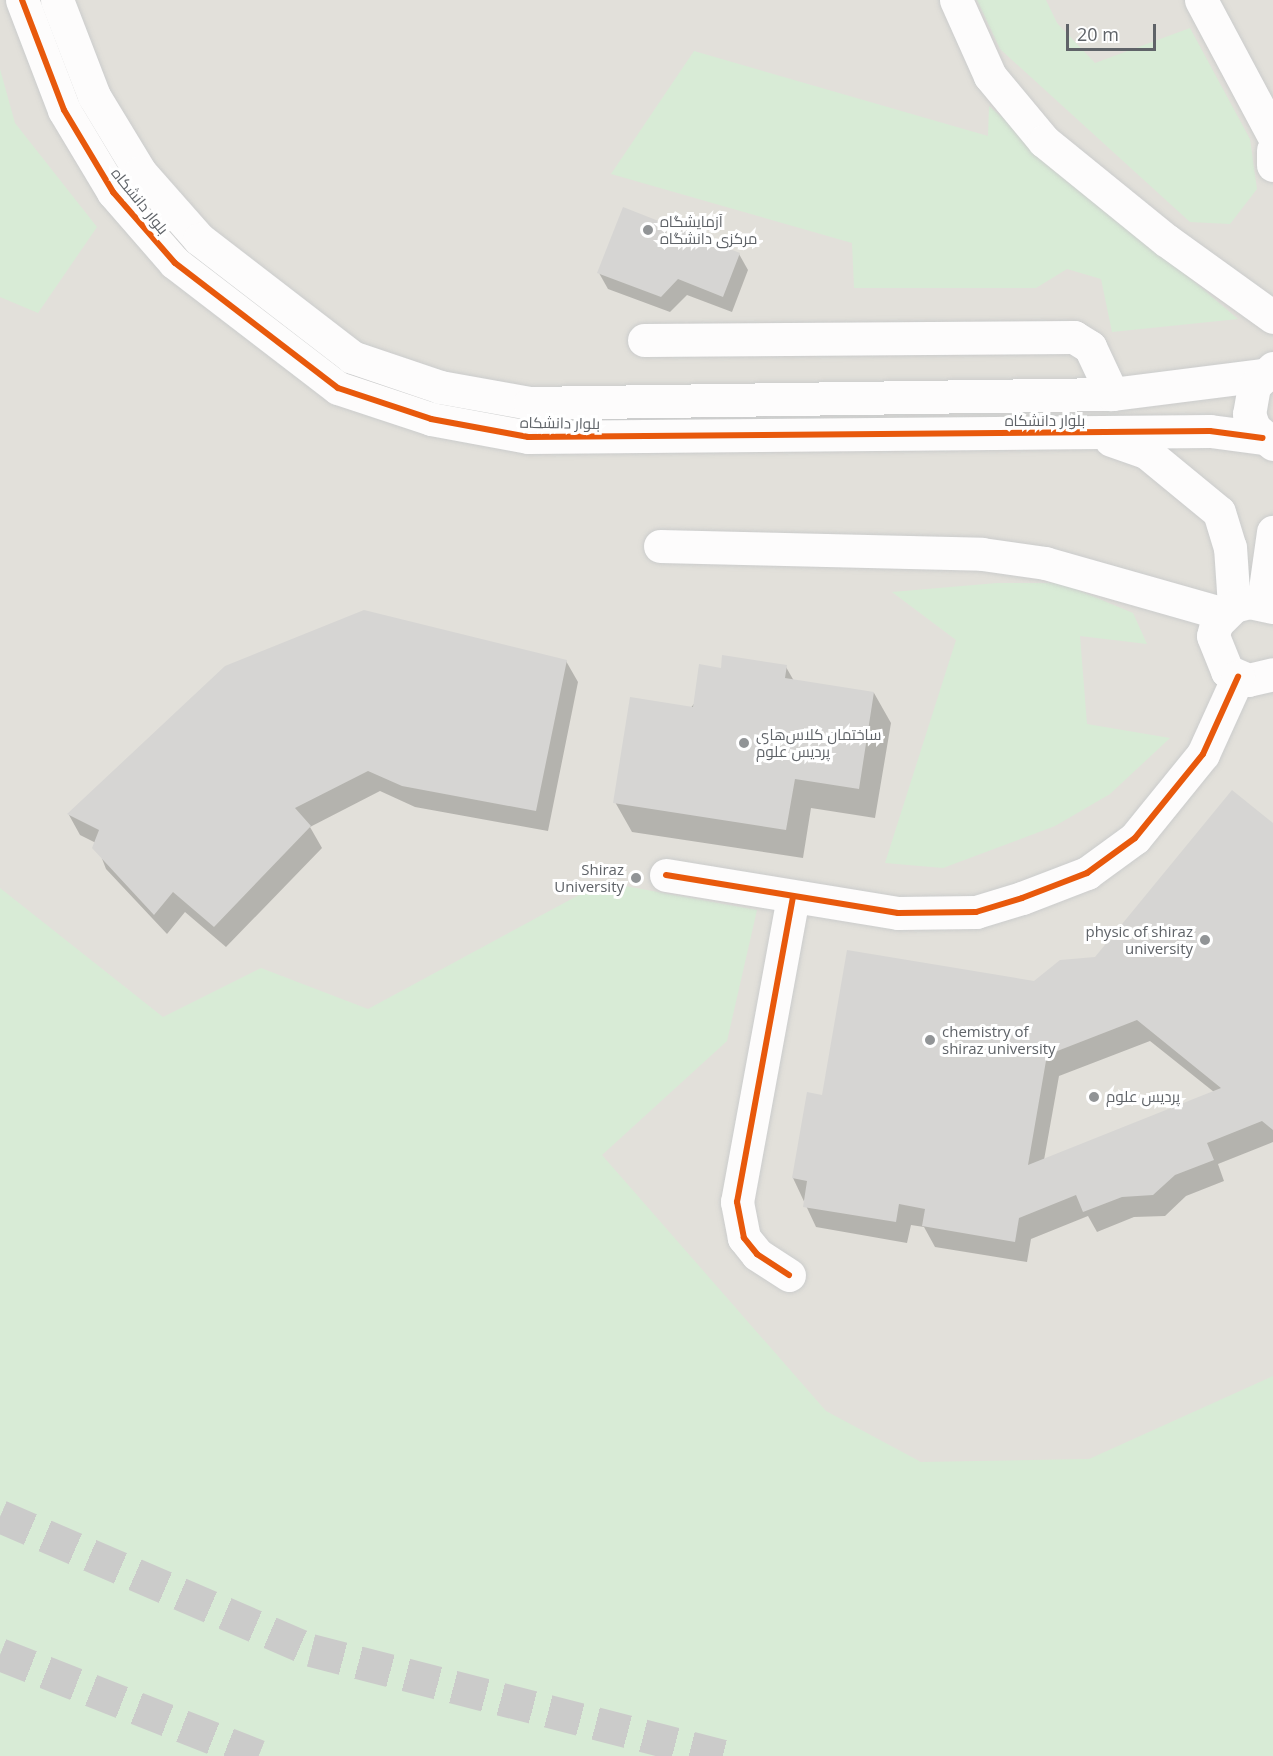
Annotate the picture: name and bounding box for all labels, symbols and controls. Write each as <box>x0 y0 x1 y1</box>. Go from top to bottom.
scale bar <box>1069 12 1159 50</box>
text: 20 m <box>1077 22 1119 46</box>
street label: بلوار دانشکاه <box>108 164 172 238</box>
place label: آزمایشگاه مرکزی دانشگاه <box>660 212 757 247</box>
marker: آزمایشگاه مرکزی دانشگاه <box>641 223 655 237</box>
street label: بلوار دانشکاه <box>1005 412 1085 430</box>
street label: بلوار دانشکاه <box>520 413 600 433</box>
place label: ساختمان کلاس‌های پردیس علوم <box>756 725 881 760</box>
marker: ساختمان کلاس‌های پردیس علوم <box>737 736 751 750</box>
place label: Shiraz University <box>554 860 624 895</box>
marker: Shiraz University <box>629 871 643 885</box>
place label: physic of shiraz university <box>1085 922 1193 957</box>
marker: physic of shiraz university <box>1198 933 1212 947</box>
place label: chemistry of shiraz university <box>942 1022 1056 1057</box>
marker: chemistry of shiraz university <box>923 1033 937 1047</box>
place label: پردیس علوم <box>1106 1088 1180 1106</box>
marker: پردیس علوم <box>1087 1090 1101 1104</box>

